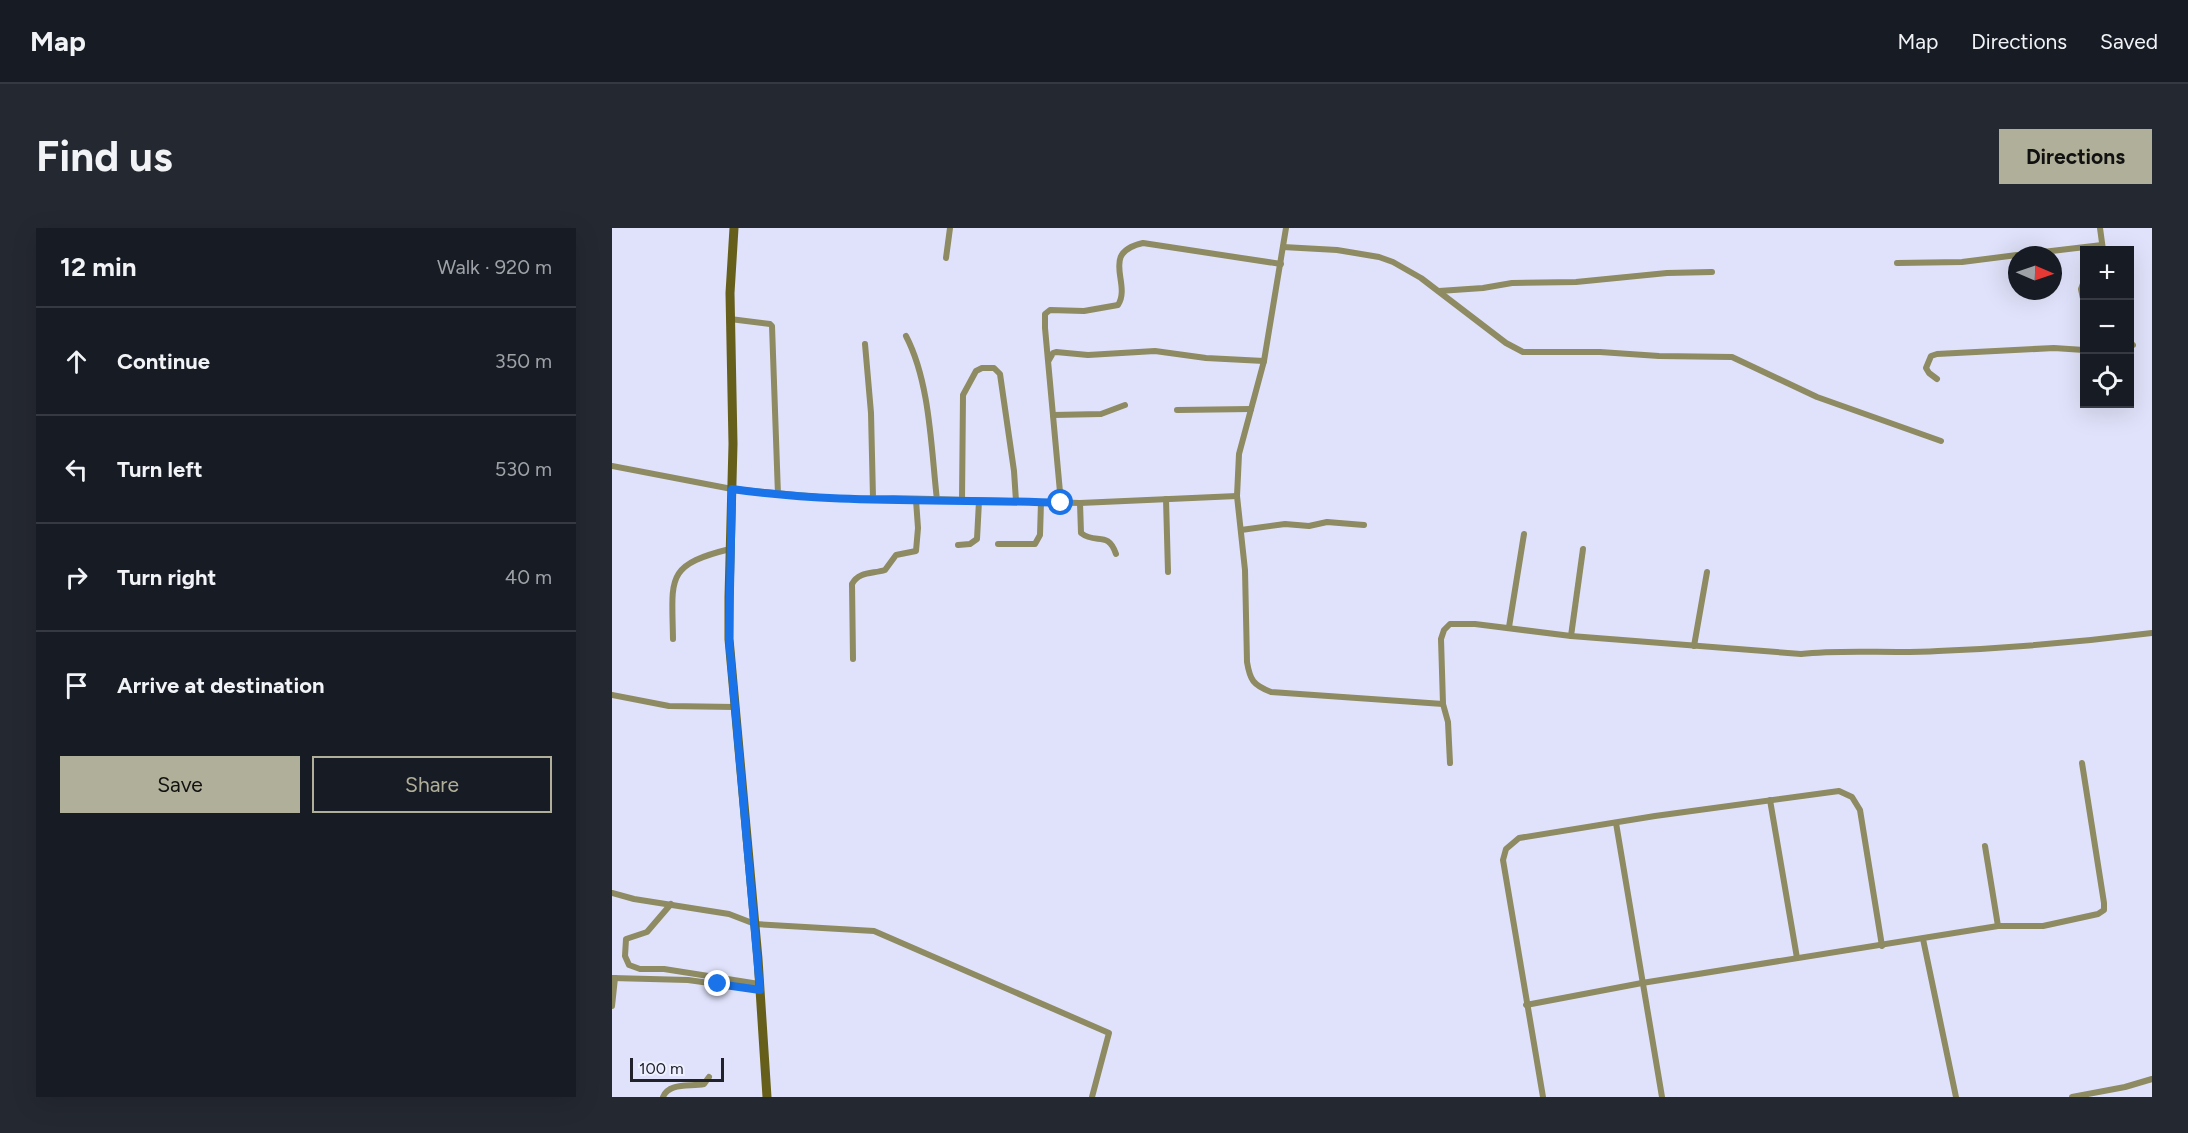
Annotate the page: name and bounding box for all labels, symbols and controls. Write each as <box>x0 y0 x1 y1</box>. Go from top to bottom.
text: Map <box>30 24 86 58</box>
text: Map <box>1897 29 1938 54</box>
text: Directions <box>1971 29 2067 54</box>
text: Saved <box>2100 29 2158 54</box>
button: Directions <box>1999 129 2152 184</box>
text: Find us <box>36 131 173 182</box>
north arrow <box>2008 246 2062 300</box>
map controls <box>2080 246 2134 408</box>
button: + <box>2080 246 2134 300</box>
text: 12 min <box>60 251 136 283</box>
text: Walk · 920 m <box>437 255 552 279</box>
button: − <box>2080 300 2134 354</box>
icon: ahead <box>60 345 93 378</box>
text: Continue <box>117 348 210 375</box>
text: 350 m <box>495 349 552 373</box>
button: locate <box>2080 354 2134 408</box>
icon: left <box>60 453 93 486</box>
text: Turn left <box>117 456 203 483</box>
text: 530 m <box>495 457 552 481</box>
route start <box>1047 489 1073 515</box>
icon: right <box>60 561 93 594</box>
text: Turn right <box>117 564 216 591</box>
text: 40 m <box>505 565 552 589</box>
icon: arrive <box>60 669 93 702</box>
text: Arrive at destination <box>117 672 325 699</box>
button: Save <box>60 756 300 813</box>
button: Share <box>312 756 552 813</box>
route end <box>704 970 730 996</box>
scale bar <box>630 1055 724 1082</box>
text: 100 m <box>639 1059 684 1078</box>

